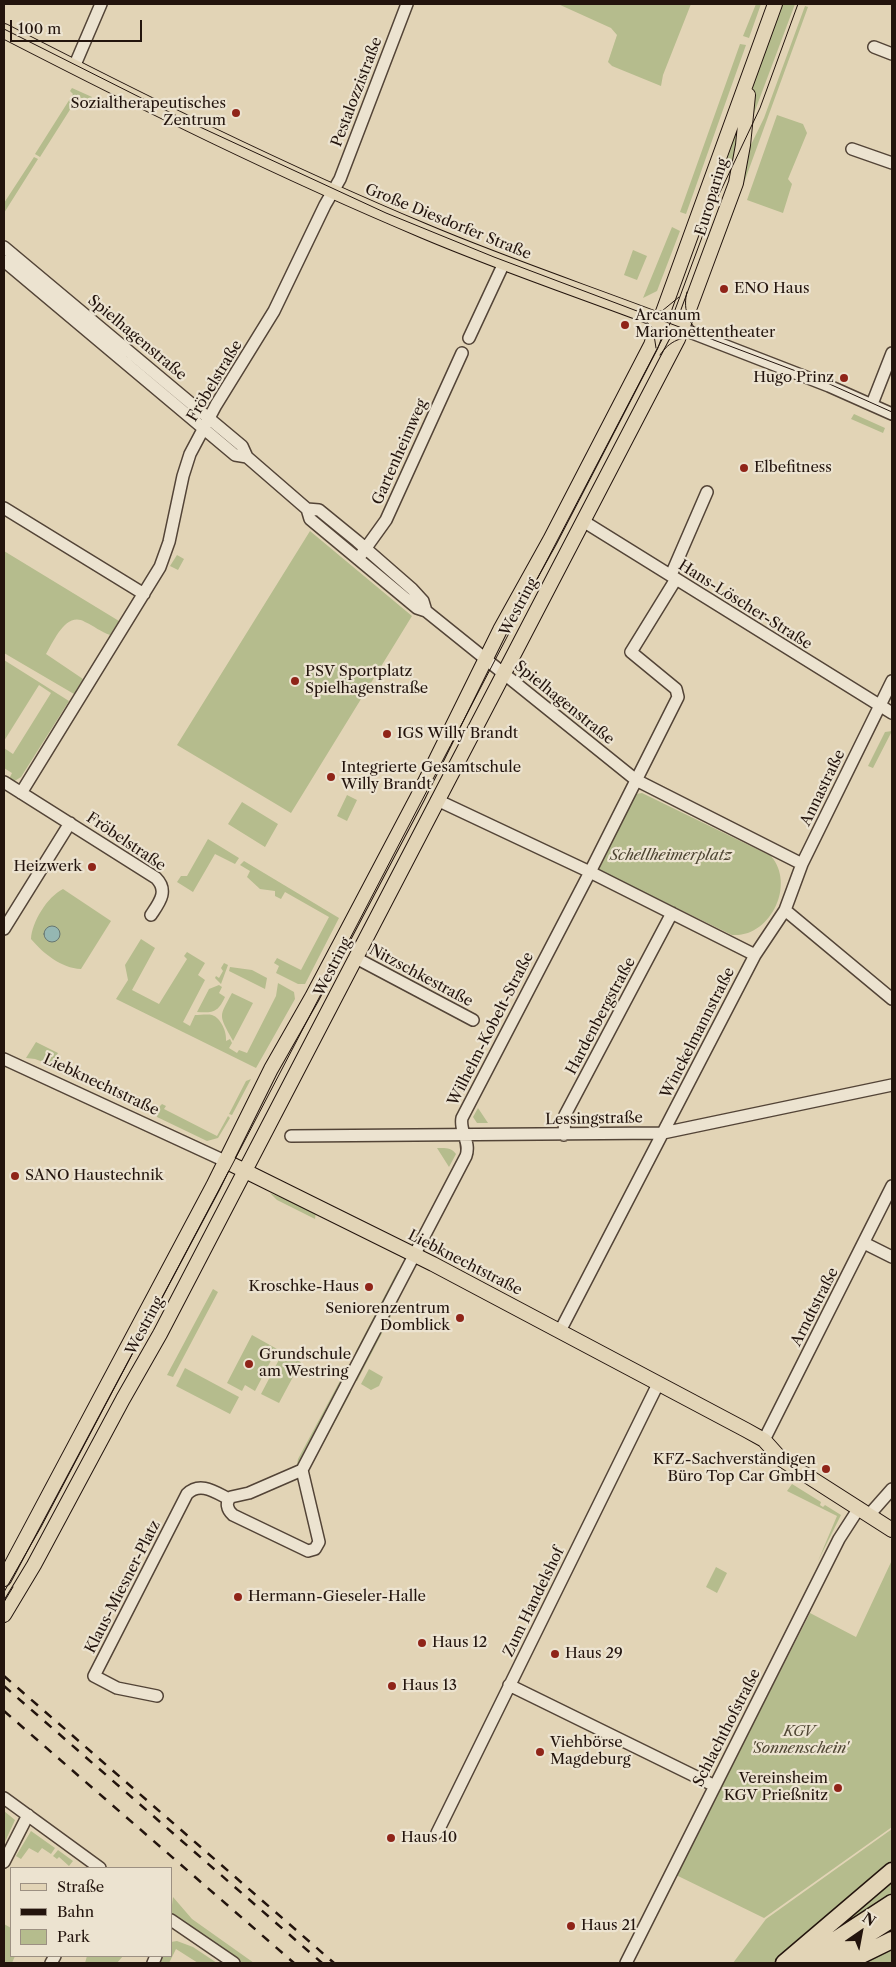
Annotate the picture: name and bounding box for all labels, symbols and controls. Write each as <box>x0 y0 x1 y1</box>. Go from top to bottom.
scale bar <box>12 10 145 42</box>
text: 100 m <box>18 19 61 38</box>
street label: Pestalozzistraße <box>328 35 386 149</box>
place label: Sozialtherapeutisches Zentrum <box>70 95 226 130</box>
marker: Sozialtherapeutisches Zentrum <box>230 107 242 119</box>
street label: Europaring <box>692 156 732 238</box>
street label: Große Diesdorfer Straße <box>362 180 534 264</box>
place label: ENO Haus <box>734 280 809 298</box>
marker: ENO Haus <box>718 283 730 295</box>
street label: Spielhagenstraße <box>84 291 190 385</box>
place label: Arcanum Marionettentheater <box>635 307 775 342</box>
marker: Arcanum Marionettentheater <box>619 319 631 331</box>
street label: Fröbelstraße <box>184 337 246 425</box>
place label: Hugo Prinz <box>753 369 834 387</box>
marker: Hugo Prinz <box>838 372 850 384</box>
street label: Gartenheimweg <box>369 396 431 508</box>
place label: Elbefitness <box>754 459 832 477</box>
marker: Elbefitness <box>738 462 750 474</box>
street label: Hans-Löscher-Straße <box>675 556 815 654</box>
street label: Westring <box>496 575 542 639</box>
street label: Spielhagenstraße <box>510 657 618 749</box>
place label: PSV Sportplatz Spielhagenstraße <box>305 663 428 698</box>
marker: PSV Sportplatz Spielhagenstraße <box>289 675 301 687</box>
place label: IGS Willy Brandt <box>397 725 518 743</box>
marker: IGS Willy Brandt <box>381 728 393 740</box>
street label: Annastraße <box>797 747 849 829</box>
place label: Integrierte Gesamtschule Willy Brandt <box>341 759 521 794</box>
marker: Integrierte Gesamtschule Willy Brandt <box>325 771 337 783</box>
street label: Fröbelstraße <box>83 809 169 875</box>
park label: Schellheimerplatz <box>610 847 732 865</box>
place label: Heizwerk <box>13 858 82 876</box>
marker: Heizwerk <box>86 861 98 873</box>
street label: Westring <box>311 935 355 999</box>
street label: Nitzschkestraße <box>366 941 476 1011</box>
street label: Wilhelm-Kobelt-Straße <box>444 949 538 1109</box>
street label: Hardenbergstraße <box>563 954 639 1078</box>
street label: Winckelmannstraße <box>657 965 739 1101</box>
street label: Liebknechtstraße <box>40 1050 162 1120</box>
street label: Lessingstraße <box>545 1109 643 1129</box>
place label: SANO Haustechnik <box>25 1167 163 1185</box>
marker: SANO Haustechnik <box>9 1170 21 1182</box>
street label: Liebknechtstraße <box>405 1226 525 1300</box>
street label: Arndtstraße <box>787 1265 843 1349</box>
place label: Kroschke-Haus <box>249 1278 359 1296</box>
marker: Kroschke-Haus <box>363 1281 375 1293</box>
street label: Westring <box>122 1294 168 1358</box>
place label: Seniorenzentrum Domblick <box>325 1300 450 1335</box>
marker: Seniorenzentrum Domblick <box>454 1312 466 1324</box>
place label: Grundschule am Westring <box>259 1346 351 1381</box>
marker: Grundschule am Westring <box>243 1358 255 1370</box>
place label: KFZ-Sachverständigen Büro Top Car GmbH <box>653 1451 816 1486</box>
marker: KFZ-Sachverständigen Büro Top Car GmbH <box>820 1463 832 1475</box>
street label: Klaus-Miesner-Platz <box>82 1518 164 1656</box>
street label: Zum Handelshof <box>500 1544 568 1660</box>
place label: Hermann-Gieseler-Halle <box>248 1588 426 1606</box>
marker: Hermann-Gieseler-Halle <box>232 1591 244 1603</box>
place label: Haus 12 <box>432 1634 487 1652</box>
marker: Haus 12 <box>416 1637 428 1649</box>
place label: Haus 29 <box>565 1645 623 1663</box>
marker: Haus 29 <box>549 1648 561 1660</box>
street label: Schlachthofstraße <box>690 1666 764 1790</box>
place label: Haus 13 <box>402 1677 457 1695</box>
marker: Haus 13 <box>386 1680 398 1692</box>
park label: KGV 'Sonnenschein' <box>750 1723 848 1758</box>
place label: Viehbörse Magdeburg <box>550 1734 631 1769</box>
marker: Viehbörse Magdeburg <box>534 1746 546 1758</box>
place label: Vereinsheim KGV Prießnitz <box>724 1770 828 1805</box>
marker: Vereinsheim KGV Prießnitz <box>832 1782 844 1794</box>
place label: Haus 10 <box>401 1829 457 1847</box>
marker: Haus 10 <box>385 1832 397 1844</box>
legend <box>10 1867 172 1957</box>
text: Straße <box>57 1877 104 1896</box>
text: Bahn <box>57 1902 94 1921</box>
north arrow <box>836 1907 886 1957</box>
text: N <box>859 1909 879 1930</box>
place label: Haus 21 <box>581 1917 636 1935</box>
marker: Haus 21 <box>565 1920 577 1932</box>
text: Park <box>57 1927 90 1946</box>

